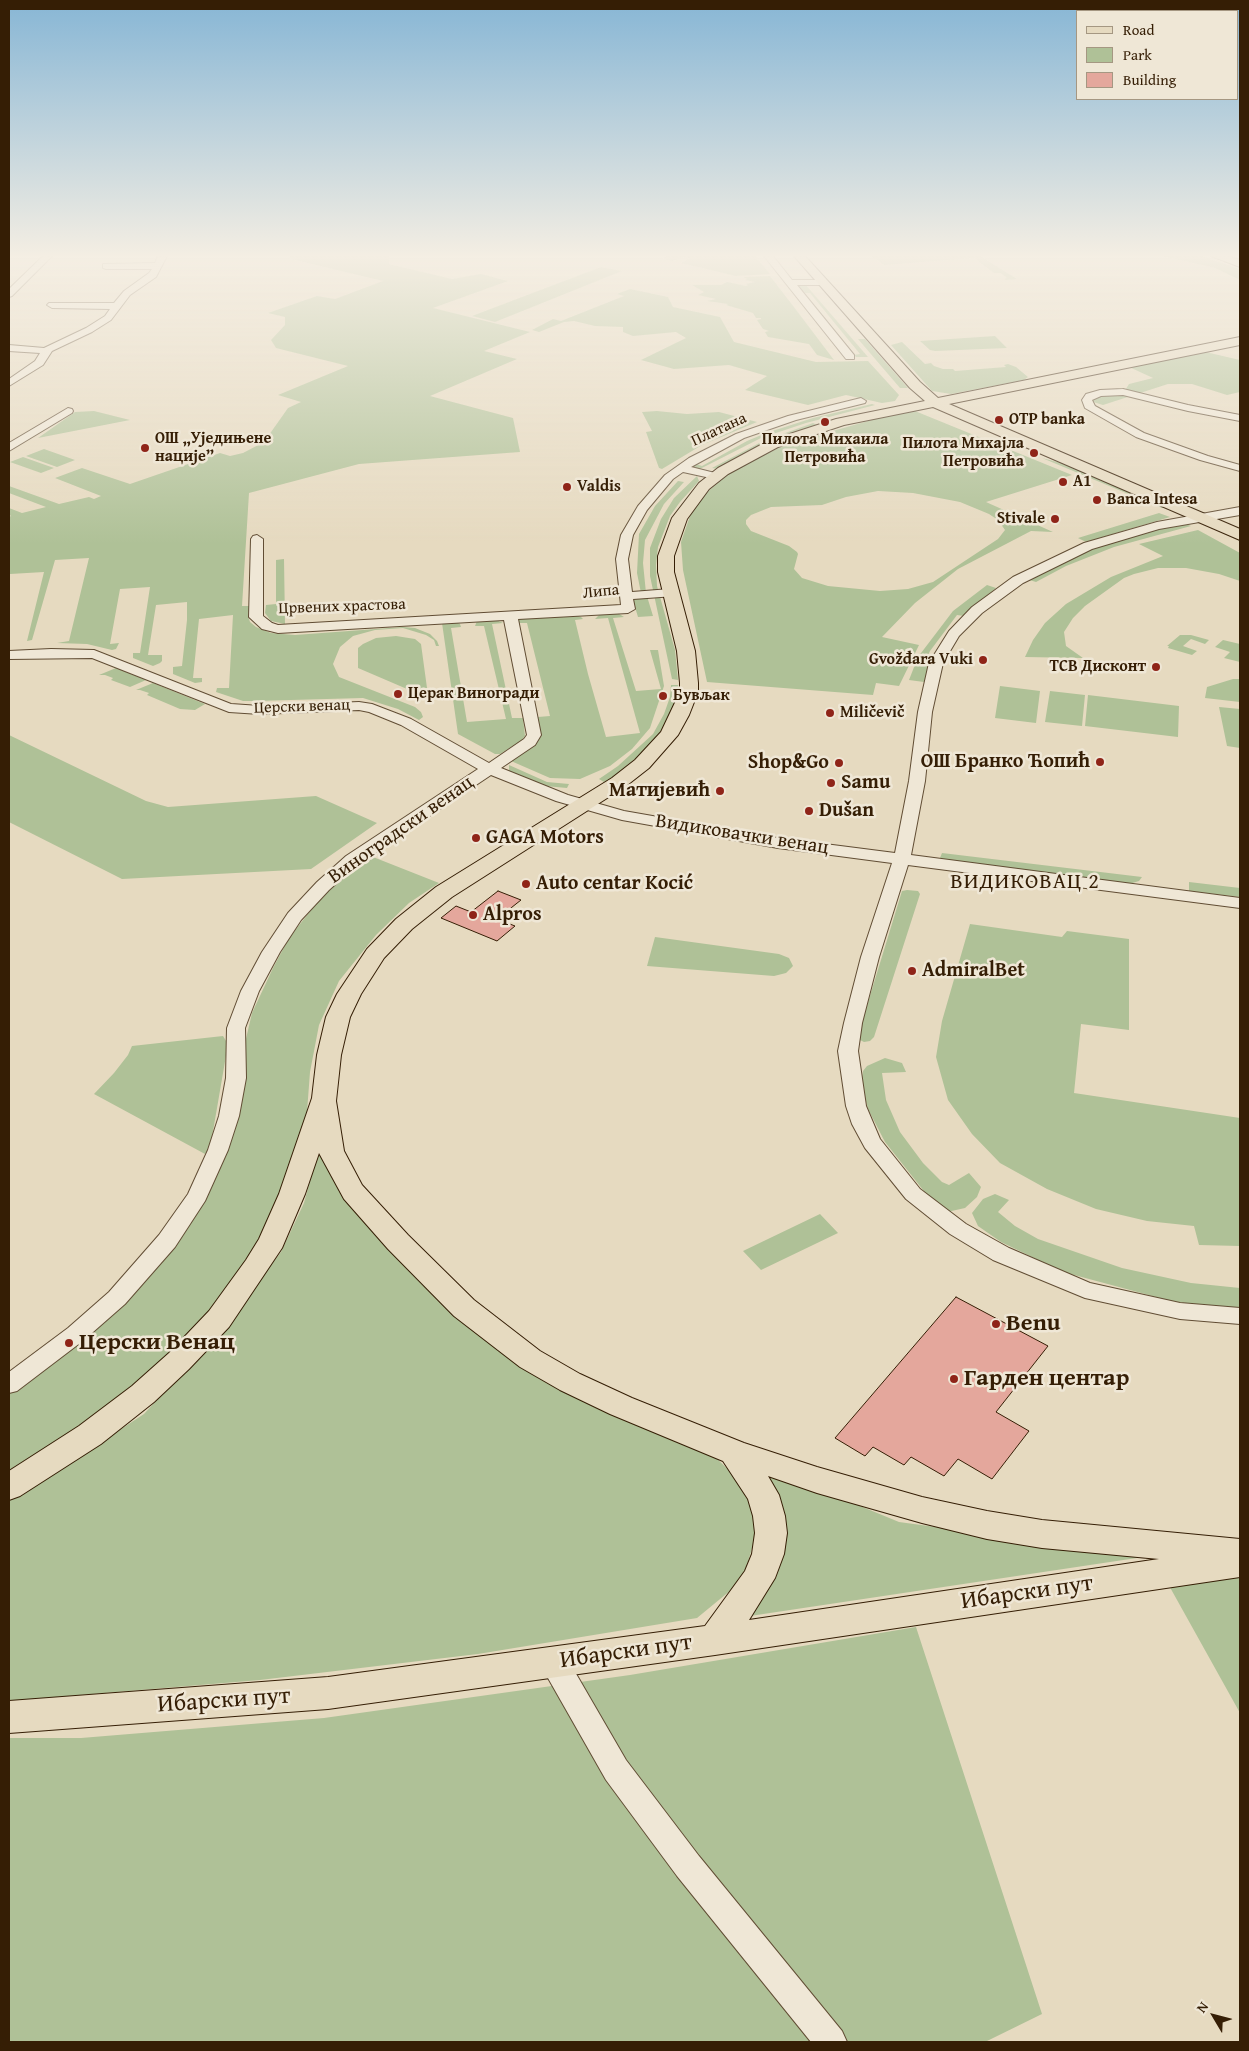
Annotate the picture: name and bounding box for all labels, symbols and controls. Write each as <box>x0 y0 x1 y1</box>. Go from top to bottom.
legend <box>1076 10 1239 100</box>
text: Road <box>1123 19 1154 40</box>
text: Park <box>1123 44 1152 65</box>
text: Building <box>1123 69 1176 90</box>
street label: Платана <box>688 409 750 451</box>
place label: OTP banka <box>1009 410 1085 430</box>
marker: OTP banka <box>993 414 1005 426</box>
marker: Пилота Михаила Петровића <box>819 416 831 428</box>
place label: ОШ „Уједињене нације” <box>155 429 271 467</box>
place label: Пилота Михаила Петровића <box>762 430 888 468</box>
place label: Пилота Михајла Петровића <box>903 434 1024 472</box>
marker: ОШ „Уједињене нације” <box>139 442 151 454</box>
marker: Пилота Михајла Петровића <box>1028 447 1040 459</box>
place label: A1 <box>1073 472 1092 492</box>
marker: A1 <box>1057 476 1069 488</box>
place label: Valdis <box>577 477 621 497</box>
marker: Valdis <box>561 481 573 493</box>
place label: Banca Intesa <box>1107 490 1197 510</box>
marker: Banca Intesa <box>1091 494 1103 506</box>
place label: Stivale <box>997 509 1045 529</box>
marker: Stivale <box>1049 513 1061 525</box>
street label: Липа <box>582 581 620 603</box>
street label: Црвених храстова <box>278 595 406 619</box>
place label: Gvožđara Vuki <box>869 650 973 670</box>
marker: Gvožđara Vuki <box>977 654 989 666</box>
place label: ТСВ Дисконт <box>1049 657 1146 677</box>
marker: ТСВ Дисконт <box>1150 661 1162 673</box>
place label: Церак Виногради <box>408 684 539 704</box>
place label: Бувљак <box>673 686 730 706</box>
marker: Церак Виногради <box>392 688 404 700</box>
marker: Бувљак <box>657 690 669 702</box>
street label: Церски венац <box>254 696 350 718</box>
place label: Miličevič <box>840 703 904 723</box>
marker: Miličevič <box>824 707 836 719</box>
place label: ОШ Бранко Ћопић <box>921 750 1090 774</box>
place label: Shop&Go <box>748 751 829 775</box>
marker: ОШ Бранко Ћопић <box>1094 756 1106 768</box>
marker: Shop&Go <box>833 757 845 769</box>
street label: Виноградски венац <box>324 771 478 889</box>
place label: Samu <box>841 771 890 795</box>
marker: Samu <box>825 777 837 789</box>
place label: Матијевић <box>609 779 710 803</box>
marker: Матијевић <box>714 785 726 797</box>
place label: Dušan <box>819 799 874 823</box>
marker: Dušan <box>803 805 815 817</box>
street label: Видиковачки венац <box>654 809 830 861</box>
place label: GAGA Motors <box>486 826 604 850</box>
marker: GAGA Motors <box>470 832 482 844</box>
district label: ВИДИКОВАЦ 2 <box>949 869 1101 895</box>
place label: Auto centar Kocić <box>536 872 693 896</box>
marker: Auto centar Kocić <box>520 878 532 890</box>
place label: Alpros <box>483 903 541 927</box>
marker: Alpros <box>467 909 479 921</box>
place label: AdmiralBet <box>922 959 1025 983</box>
marker: AdmiralBet <box>906 965 918 977</box>
place label: Benu <box>1006 1310 1061 1338</box>
marker: Benu <box>990 1318 1002 1330</box>
place label: Церски Венац <box>79 1329 235 1357</box>
marker: Церски Венац <box>63 1337 75 1349</box>
place label: Гарден центар <box>964 1365 1129 1393</box>
marker: Гарден центар <box>948 1373 960 1385</box>
street label: Ибарски пут <box>959 1569 1095 1617</box>
street label: Ибарски пут <box>558 1628 694 1676</box>
street label: Ибарски пут <box>157 1682 291 1720</box>
north arrow <box>1189 1991 1239 2041</box>
text: N <box>1191 1997 1213 2017</box>

